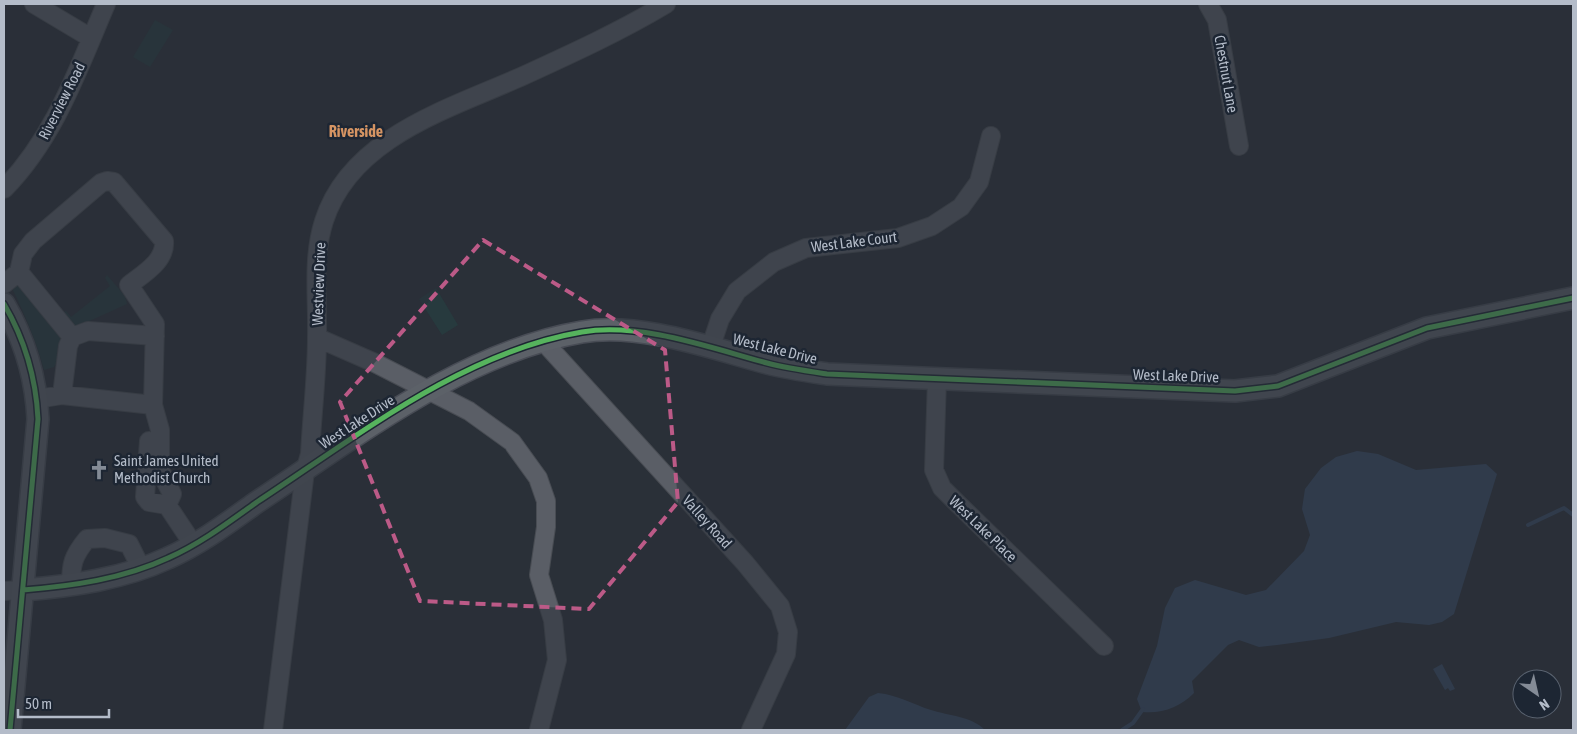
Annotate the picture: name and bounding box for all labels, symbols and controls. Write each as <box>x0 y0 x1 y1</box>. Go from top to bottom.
street label: Chestnut Lane <box>1211 34 1242 114</box>
street label: Riverview Road <box>35 59 88 142</box>
district label: Riverside <box>329 122 383 140</box>
street label: West Lake Court <box>810 228 898 255</box>
street label: Westview Drive <box>309 242 328 326</box>
street label: West Lake Drive <box>731 330 819 367</box>
street label: West Lake Drive <box>1133 366 1219 386</box>
street label: West Lake Drive <box>316 391 398 452</box>
place label: Saint James United Methodist Church <box>114 452 219 486</box>
church icon: Saint James United Methodist Church <box>88 459 110 481</box>
street label: Valley Road <box>679 492 736 552</box>
street label: West Lake Place <box>946 492 1021 565</box>
north arrow <box>1512 669 1562 719</box>
scale bar <box>18 686 109 718</box>
text: 50 m <box>25 695 52 712</box>
text: N <box>1536 696 1552 714</box>

